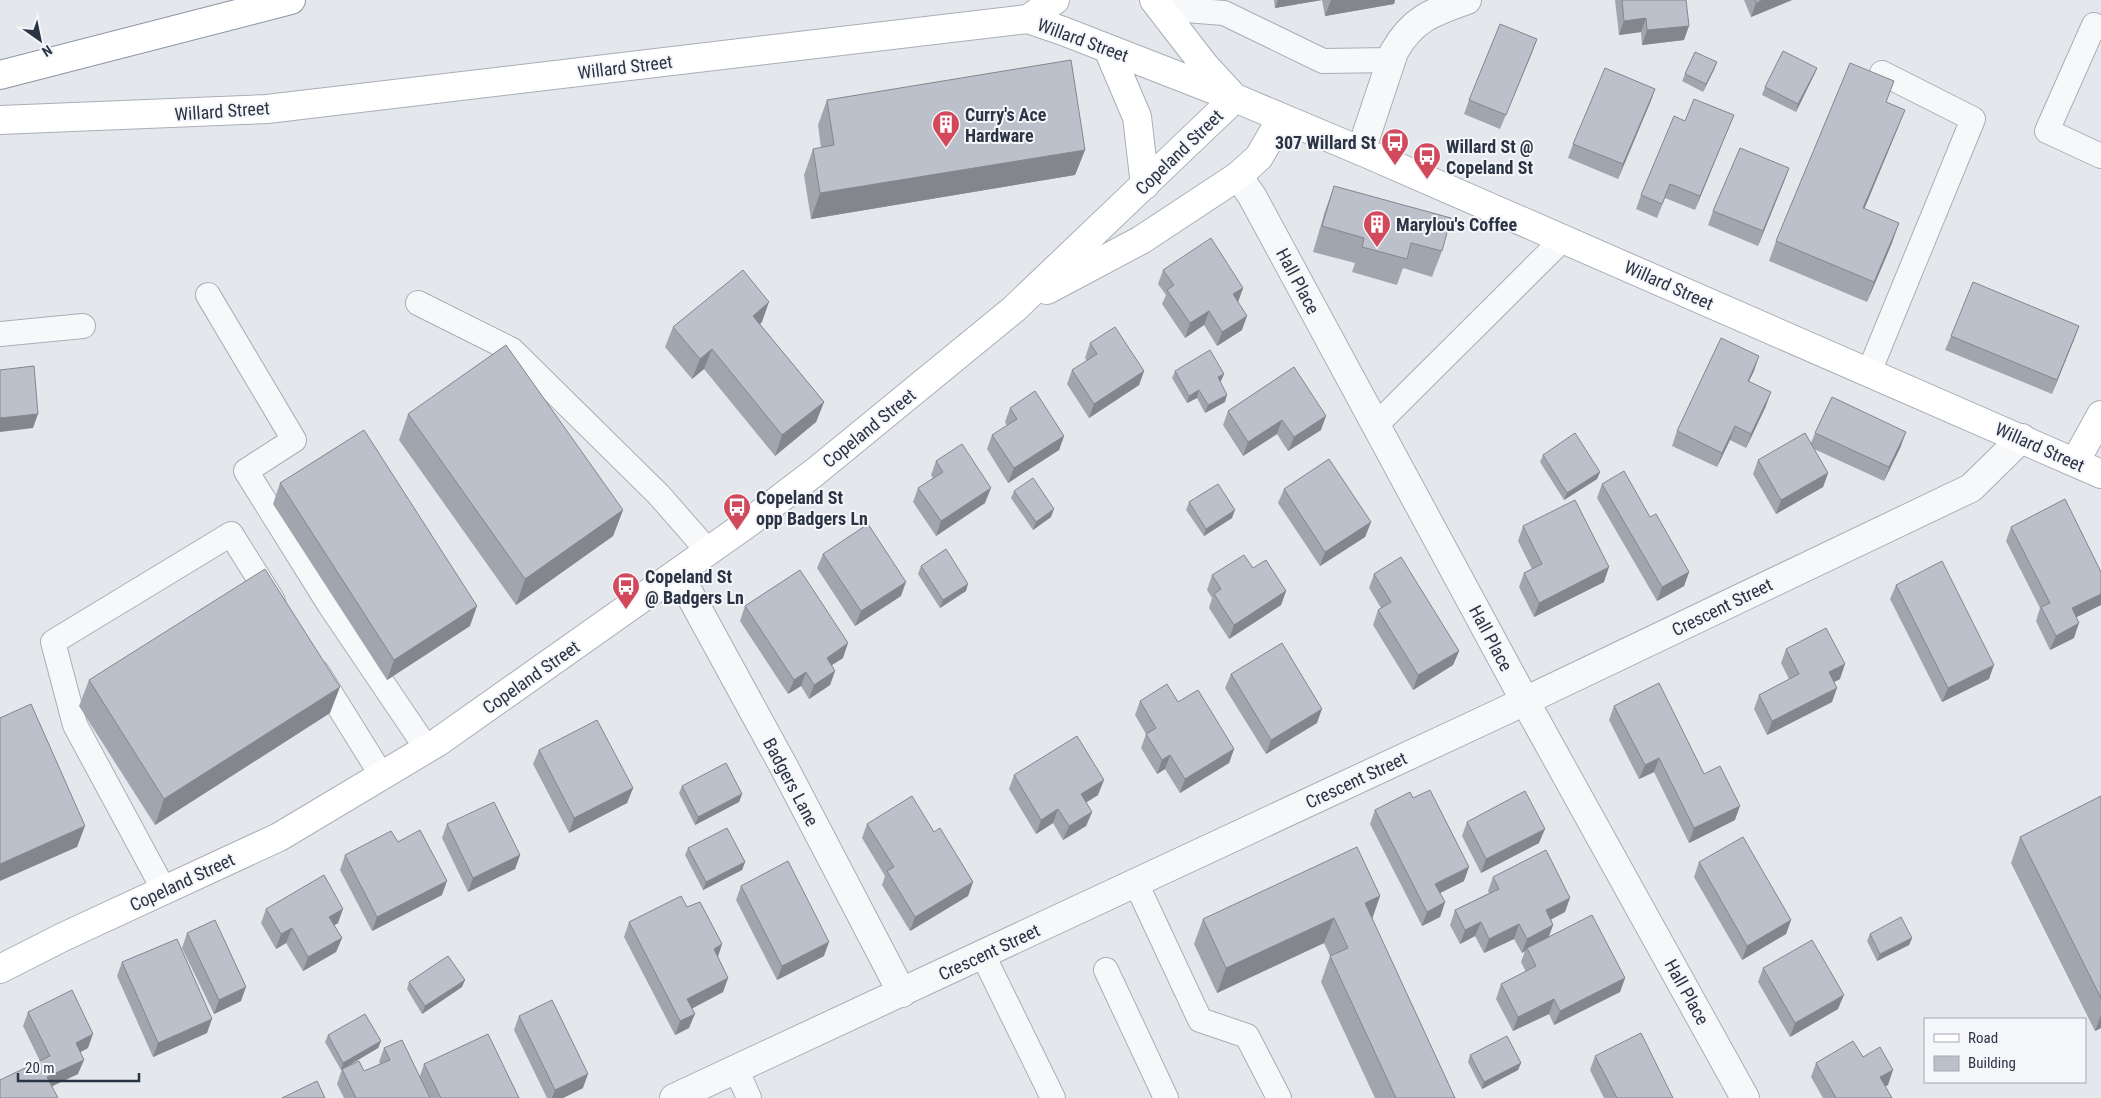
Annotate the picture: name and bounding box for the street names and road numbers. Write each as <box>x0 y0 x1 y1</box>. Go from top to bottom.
street label: Willard Street <box>1035 14 1131 66</box>
street label: Willard Street <box>576 51 674 83</box>
street label: Willard Street <box>174 97 270 125</box>
street label: Copeland Street <box>1131 105 1227 199</box>
street label: Hall Place <box>1272 244 1324 318</box>
street label: Willard Street <box>1621 256 1717 314</box>
street label: Copeland Street <box>818 384 920 472</box>
street label: Willard Street <box>1992 418 2088 476</box>
street label: Crescent Street <box>1668 574 1776 640</box>
street label: Hall Place <box>1465 601 1517 675</box>
street label: Copeland Street <box>479 636 583 718</box>
street label: Badgers Lane <box>759 734 823 830</box>
street label: Crescent Street <box>1302 747 1410 813</box>
street label: Copeland Street <box>126 849 238 915</box>
street label: Crescent Street <box>935 919 1043 985</box>
street label: Hall Place <box>1660 956 1714 1028</box>

